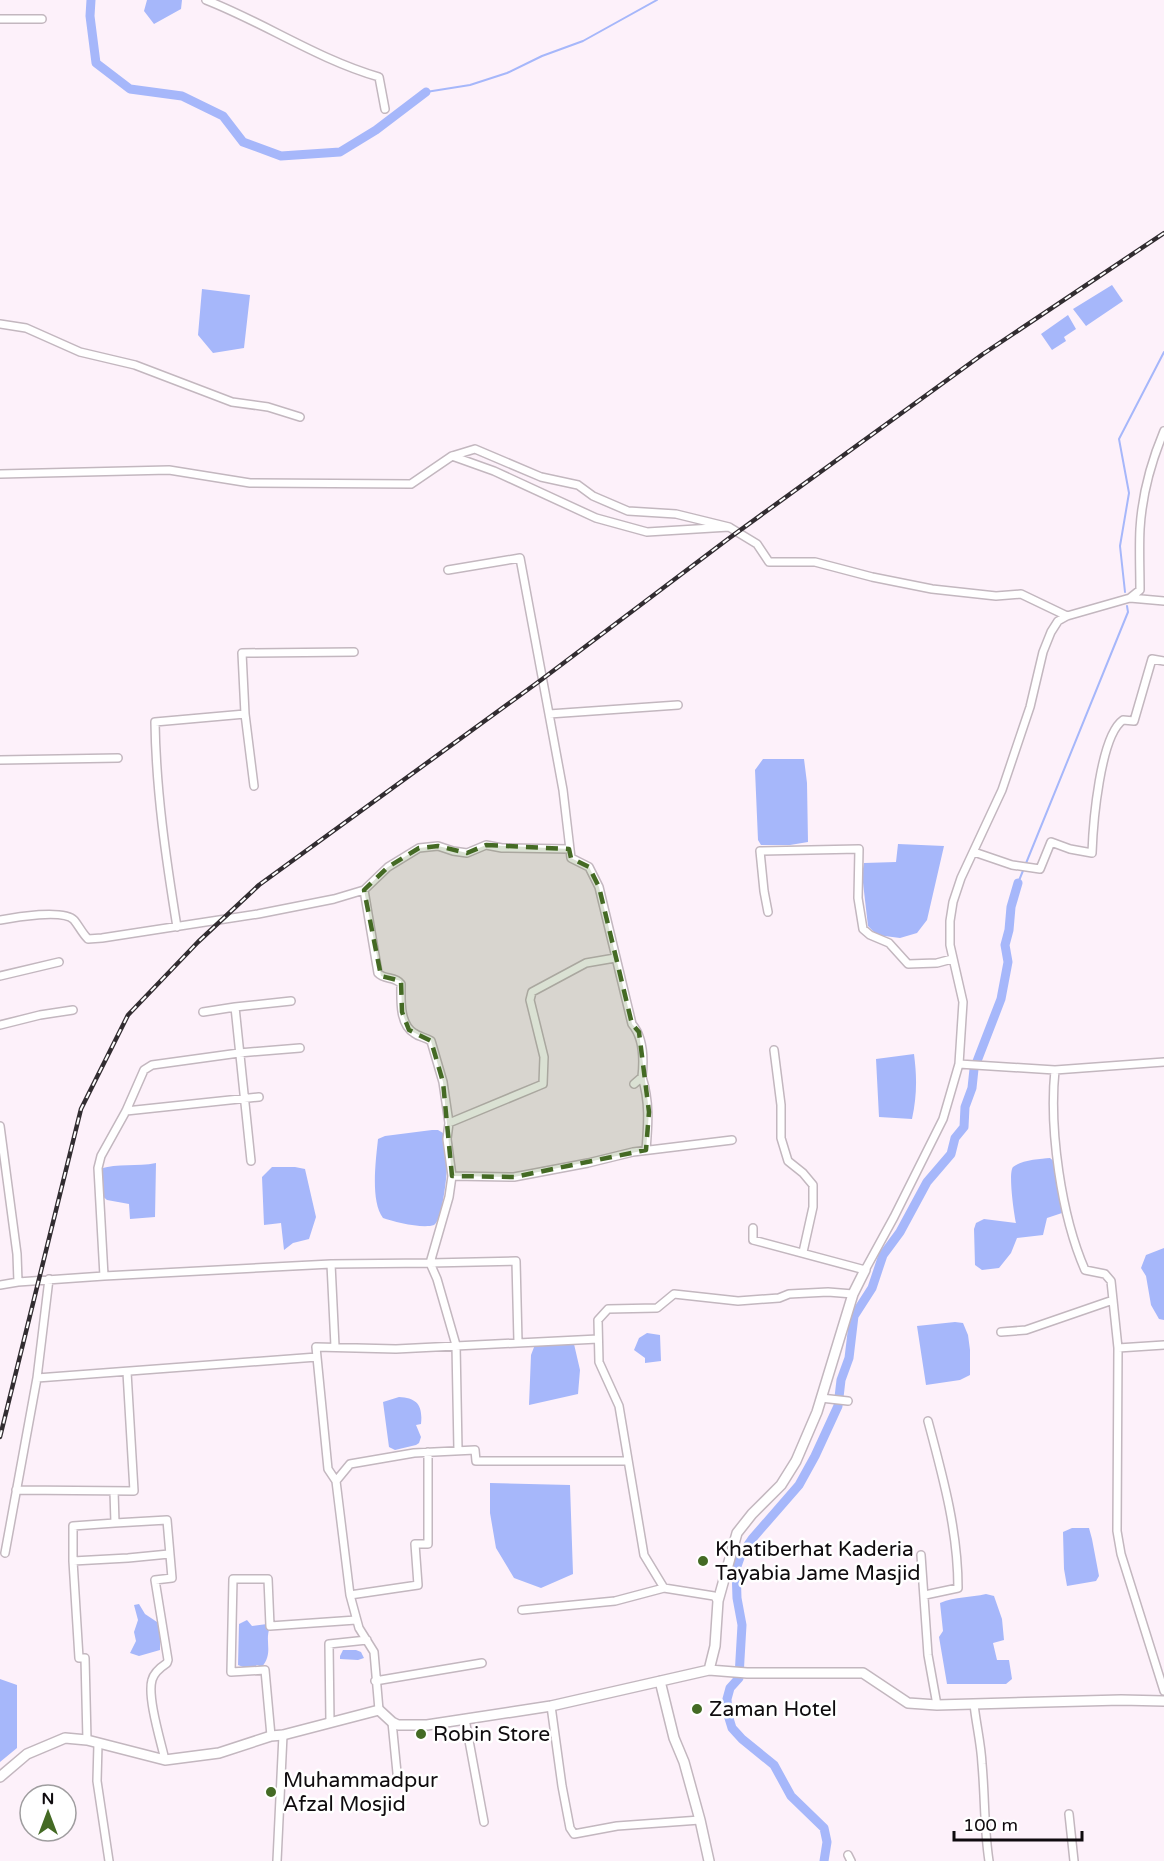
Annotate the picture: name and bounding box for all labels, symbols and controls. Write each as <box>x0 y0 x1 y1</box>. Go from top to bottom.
place label: Khatiberhat Kaderia Tayabia Jame Masjid <box>715 1537 921 1586</box>
marker: Khatiberhat Kaderia Tayabia Jame Masjid <box>696 1554 710 1568</box>
place label: Zaman Hotel <box>709 1697 837 1722</box>
marker: Zaman Hotel <box>690 1702 704 1716</box>
place label: Robin Store <box>433 1722 550 1747</box>
marker: Robin Store <box>414 1727 428 1741</box>
place label: Muhammadpur Afzal Mosjid <box>283 1768 438 1817</box>
north arrow <box>18 1783 78 1843</box>
marker: Muhammadpur Afzal Mosjid <box>264 1785 278 1799</box>
text: N <box>42 1789 54 1809</box>
scale bar <box>954 1804 1082 1842</box>
text: 100 m <box>963 1814 1018 1836</box>

